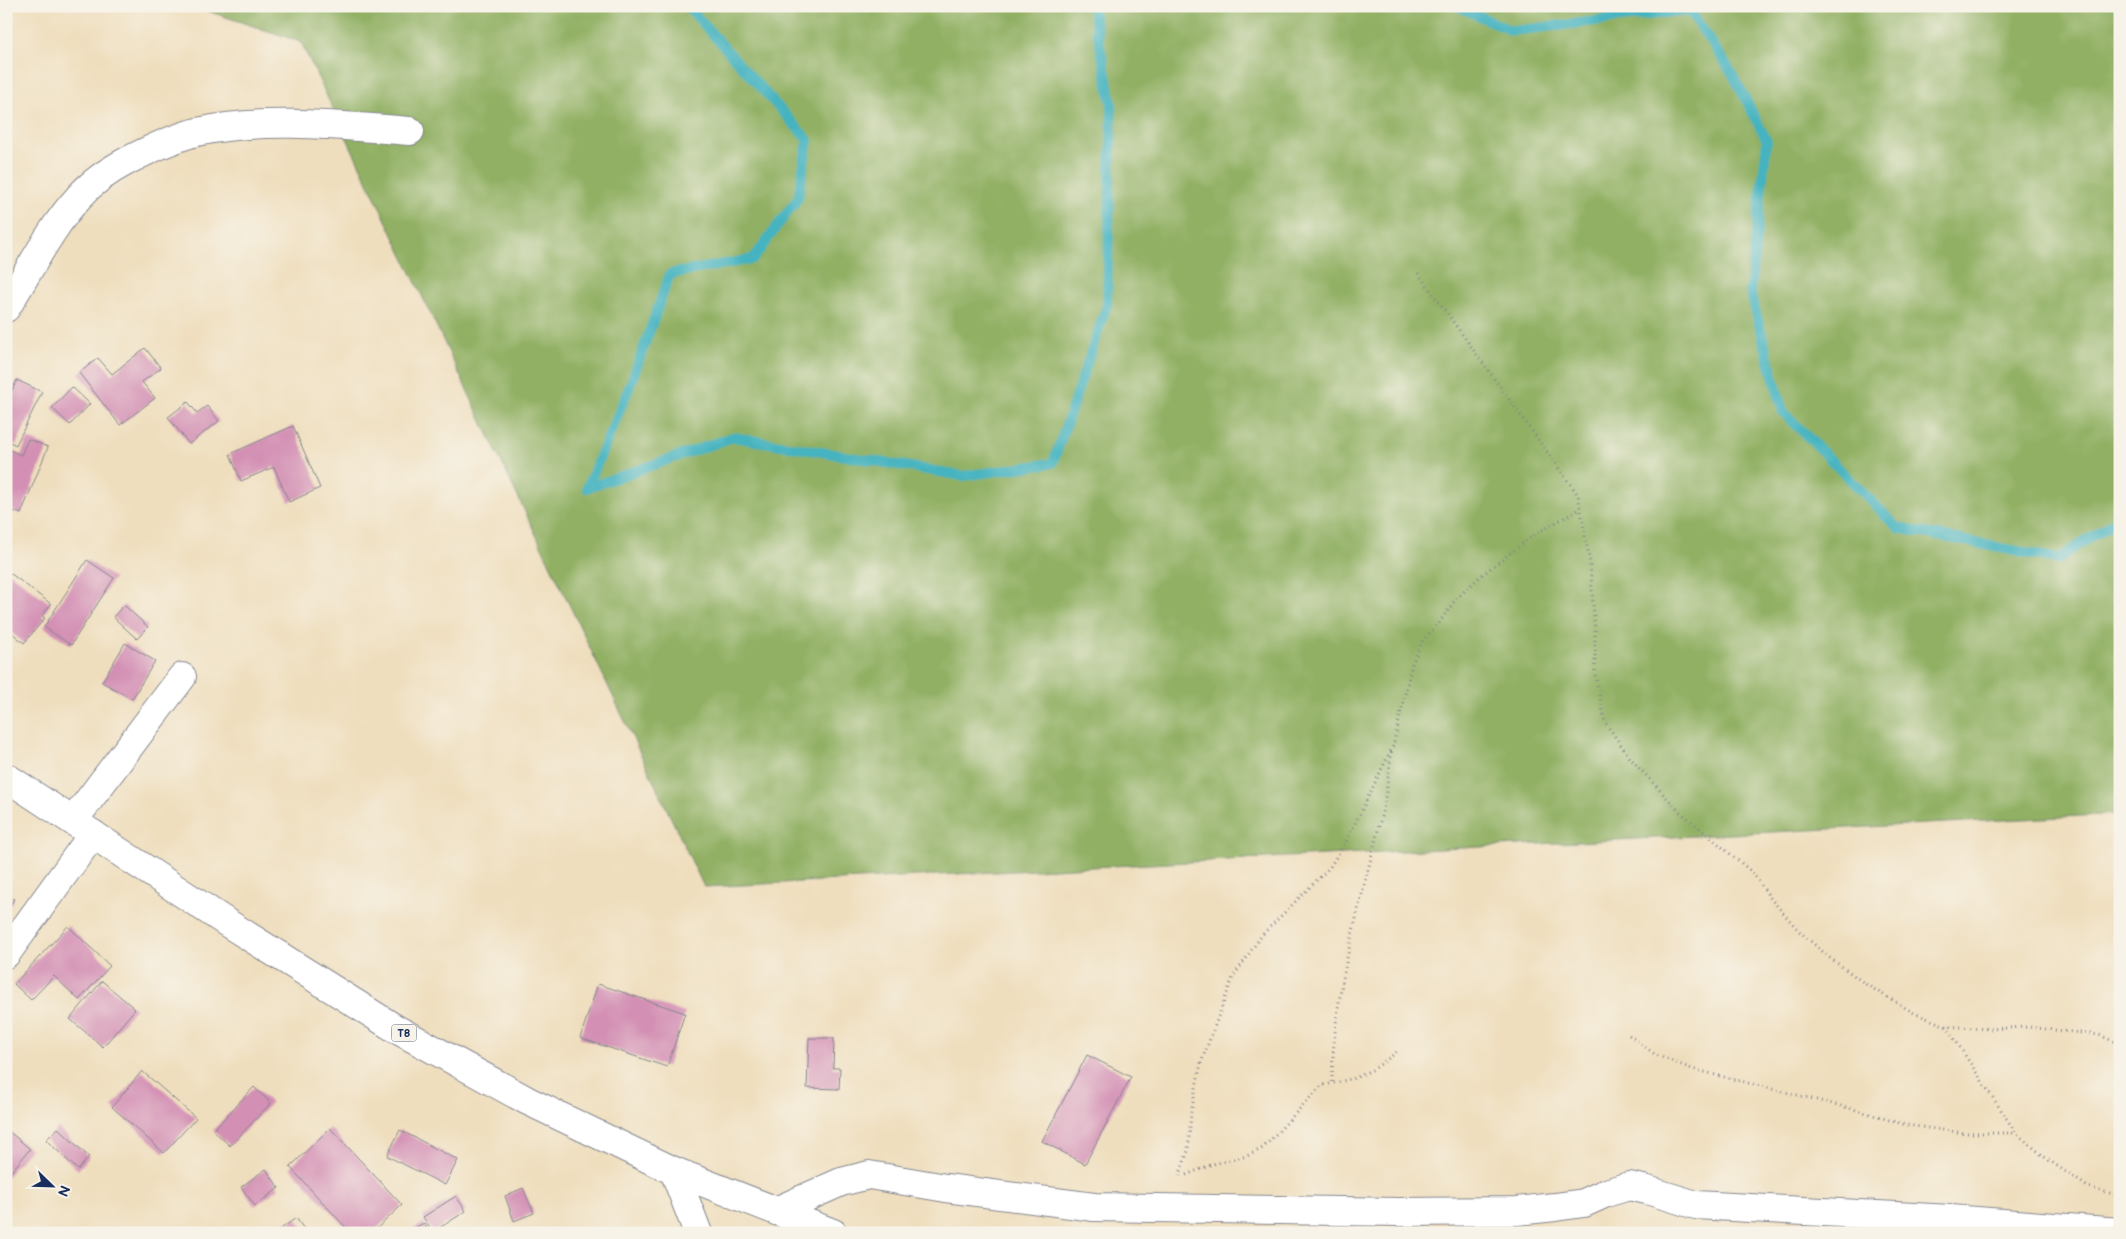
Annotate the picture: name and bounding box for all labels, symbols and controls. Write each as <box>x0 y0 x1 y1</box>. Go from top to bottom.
road number: T8 <box>392 1024 416 1042</box>
north arrow <box>28 1162 78 1212</box>
text: N <box>54 1183 73 1199</box>

